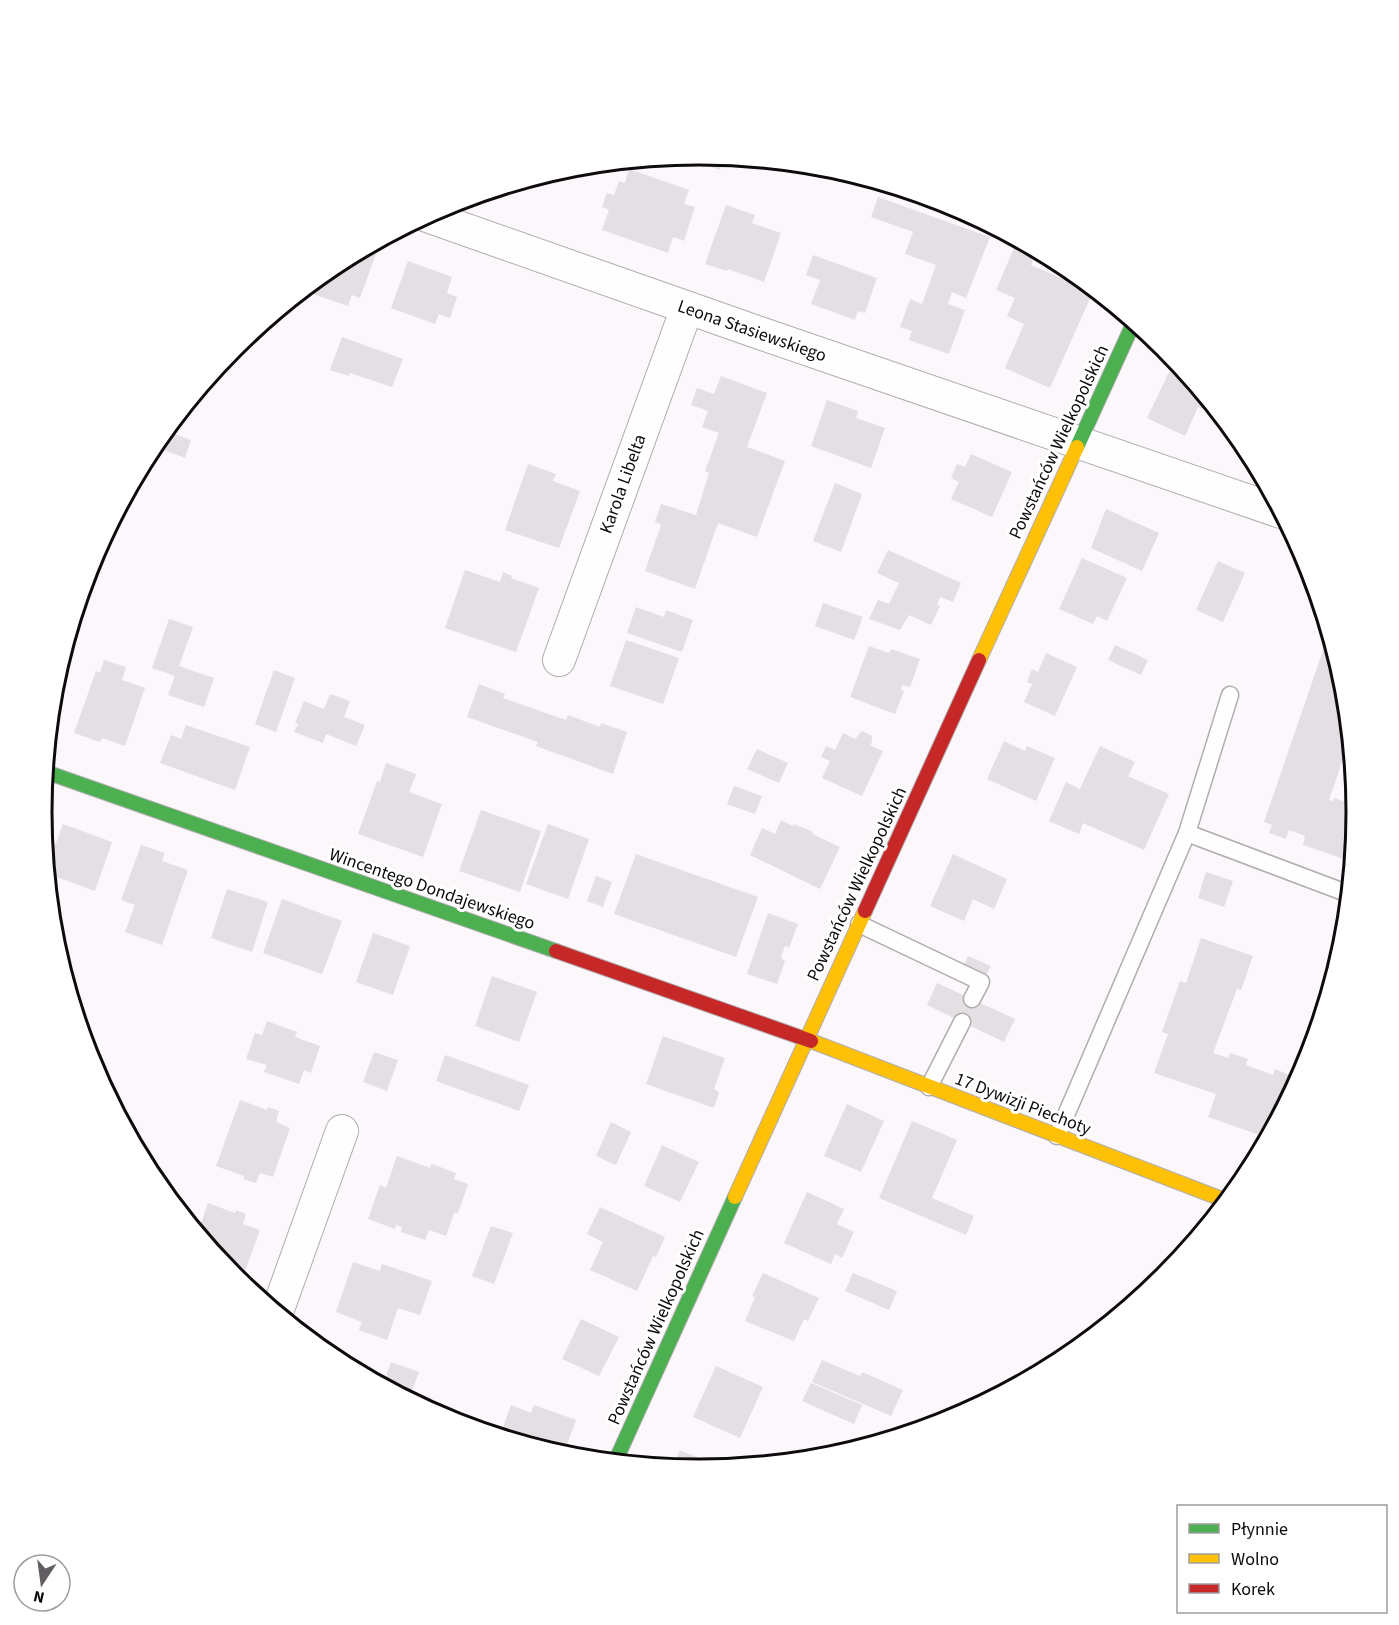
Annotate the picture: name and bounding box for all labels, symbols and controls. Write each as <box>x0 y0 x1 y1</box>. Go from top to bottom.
street label: Leona Stasiewskiego <box>674 294 830 368</box>
street label: Powstańców Wielkopolskich <box>1003 341 1115 543</box>
street label: Karola Libelta <box>593 431 653 537</box>
street label: Powstańców Wielkopolskich <box>801 783 913 985</box>
street label: Wincentego Dondajewskiego <box>326 842 538 936</box>
street label: 17 Dywizji Piechoty <box>951 1067 1095 1142</box>
street label: Powstańców Wielkopolskich <box>601 1225 711 1429</box>
legend <box>1177 1505 1387 1613</box>
text: Płynnie <box>1231 1517 1288 1542</box>
text: Wolno <box>1231 1547 1279 1572</box>
north arrow <box>12 1553 72 1613</box>
text: Korek <box>1231 1577 1275 1602</box>
text: N <box>31 1585 47 1609</box>

